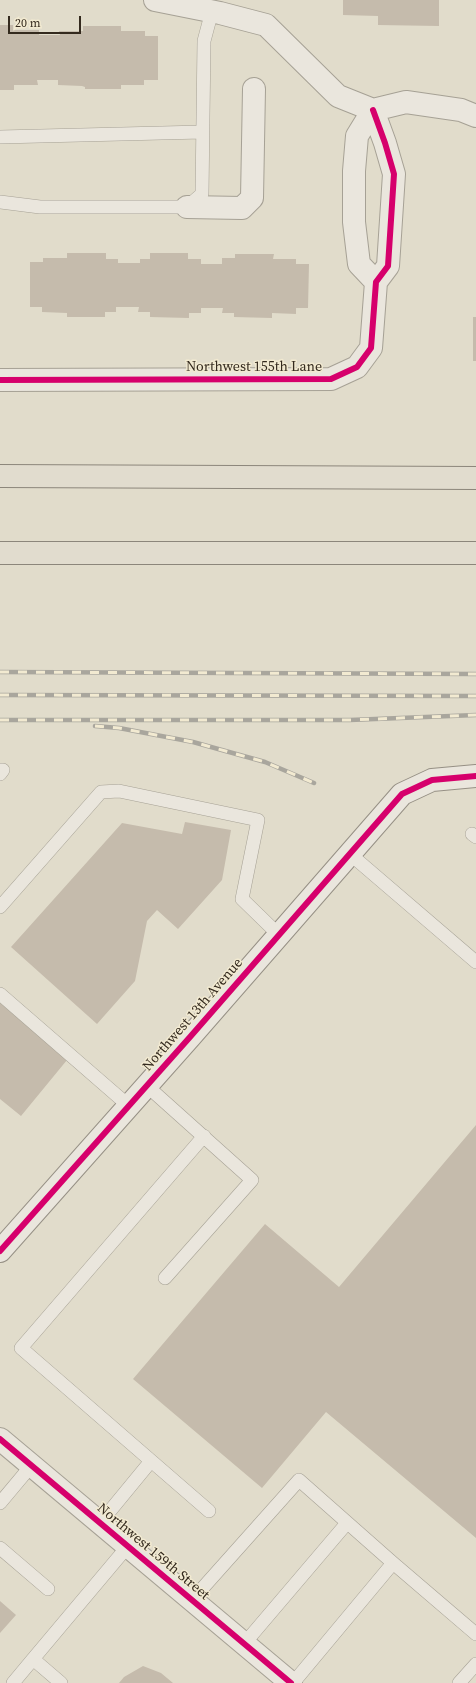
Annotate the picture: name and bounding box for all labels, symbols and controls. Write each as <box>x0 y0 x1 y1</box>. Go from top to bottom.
scale bar <box>10 8 83 34</box>
text: 20 m <box>15 15 41 31</box>
street label: Northwest 155th Lane <box>186 359 322 375</box>
street label: Northwest 13th Avenue <box>139 955 247 1075</box>
street label: Northwest 159th Street <box>93 1500 213 1604</box>

